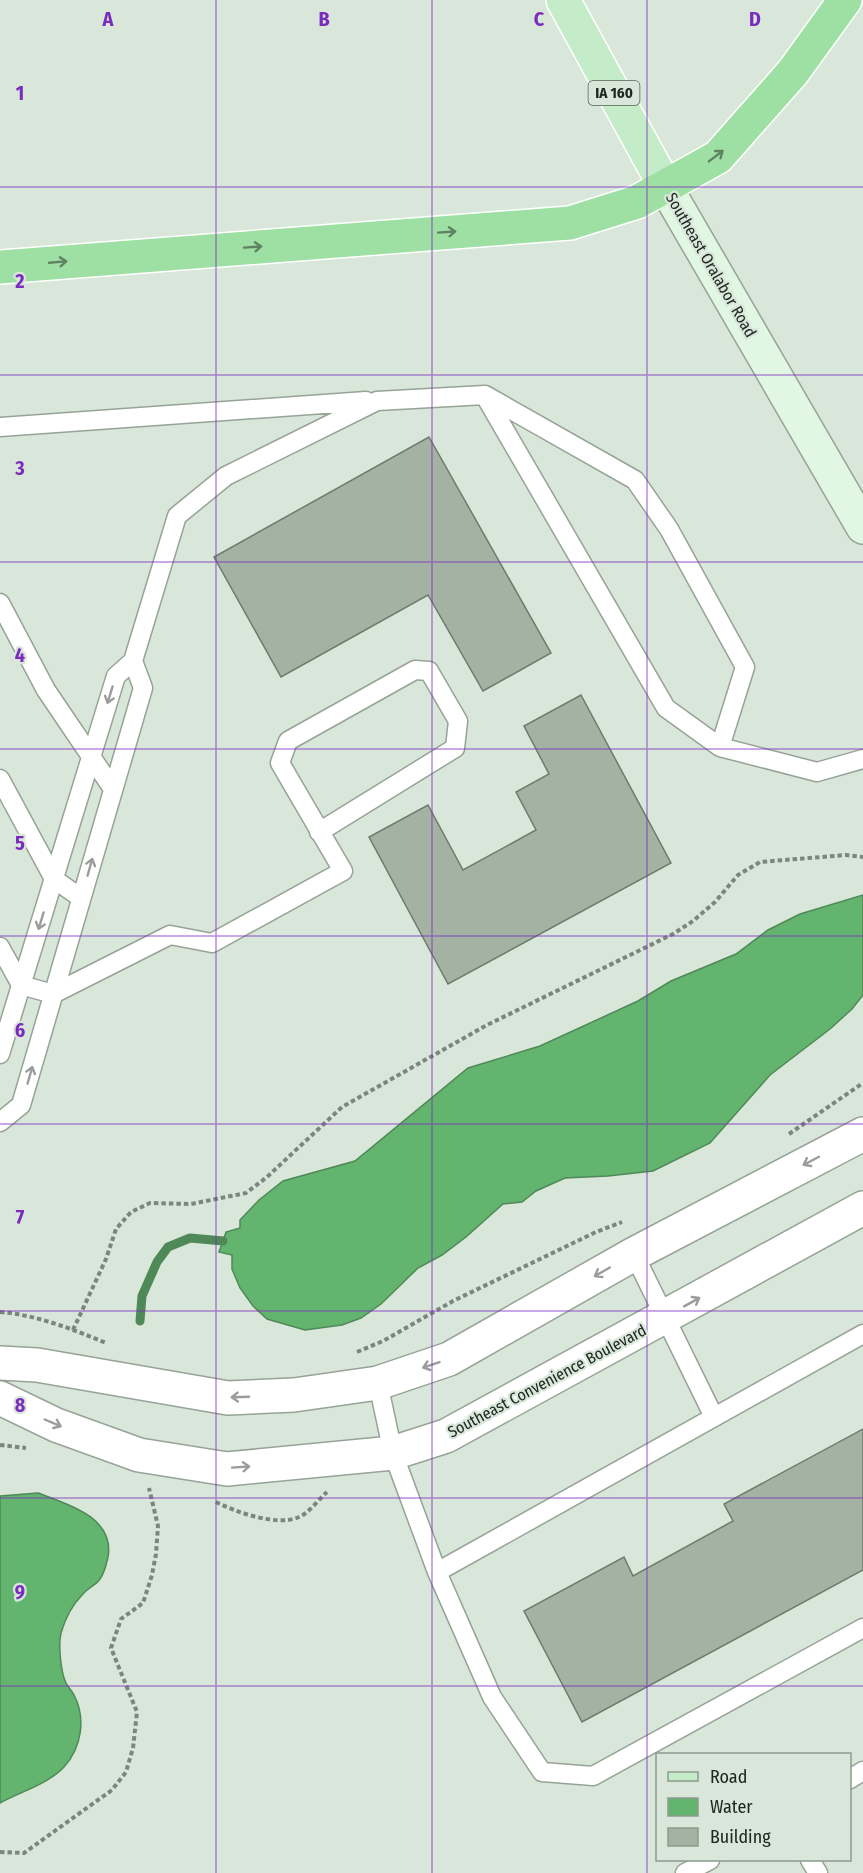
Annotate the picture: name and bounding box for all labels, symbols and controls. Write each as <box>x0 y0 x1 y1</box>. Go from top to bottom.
text: A <box>102 7 115 31</box>
text: B <box>318 7 330 31</box>
text: C <box>534 7 545 31</box>
text: D <box>749 7 761 31</box>
text: 1 <box>16 81 24 105</box>
road number: IA 160 <box>588 81 640 105</box>
one-way arrow <box>707 150 723 163</box>
street label: Southeast Oralabor Road <box>662 189 760 341</box>
one-way arrow <box>437 226 457 237</box>
one-way arrow <box>242 241 262 252</box>
one-way arrow <box>48 256 68 267</box>
text: 2 <box>14 269 25 293</box>
text: 3 <box>14 456 25 480</box>
text: 4 <box>15 643 25 667</box>
one-way arrow <box>104 685 115 704</box>
text: 5 <box>15 831 25 855</box>
one-way arrow <box>85 858 96 877</box>
one-way arrow <box>35 911 46 930</box>
text: 6 <box>15 1018 25 1042</box>
one-way arrow <box>25 1066 36 1085</box>
one-way arrow <box>803 1156 821 1167</box>
text: 7 <box>16 1205 25 1229</box>
one-way arrow <box>594 1266 611 1278</box>
one-way arrow <box>683 1296 701 1307</box>
street label: Southeast Convenience Boulevard <box>444 1320 650 1442</box>
one-way arrow <box>422 1360 441 1371</box>
one-way arrow <box>230 1391 250 1403</box>
text: 8 <box>15 1393 26 1417</box>
one-way arrow <box>43 1418 62 1429</box>
one-way arrow <box>231 1462 251 1473</box>
text: 9 <box>15 1580 25 1604</box>
legend <box>656 1753 851 1861</box>
text: Road <box>710 1766 747 1788</box>
text: Water <box>710 1796 753 1818</box>
text: Building <box>710 1826 771 1848</box>

